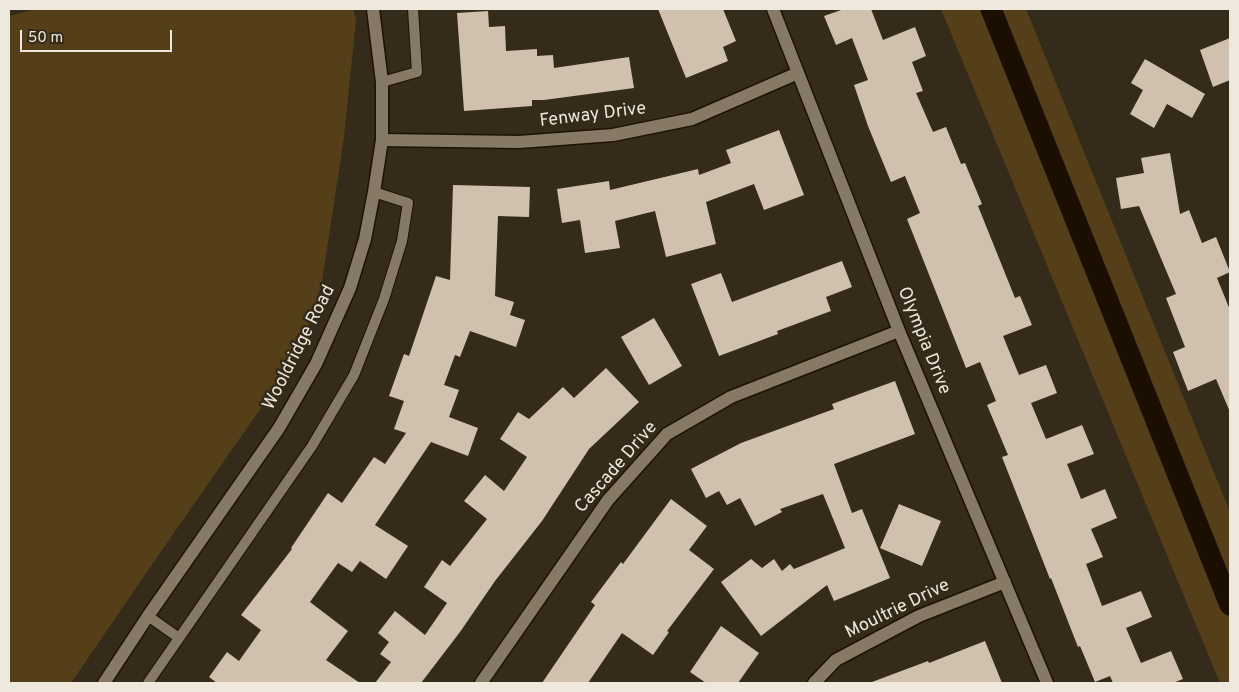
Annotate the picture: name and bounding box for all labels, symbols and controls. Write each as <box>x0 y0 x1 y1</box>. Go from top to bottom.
scale bar <box>22 20 175 52</box>
text: 50 m <box>28 29 63 48</box>
street label: Fenway Drive <box>539 99 647 133</box>
street label: Wooldridge Road <box>259 282 341 414</box>
street label: Olympia Drive <box>892 284 954 398</box>
street label: Cascade Drive <box>571 418 663 518</box>
street label: Moultrie Drive <box>842 575 954 645</box>

